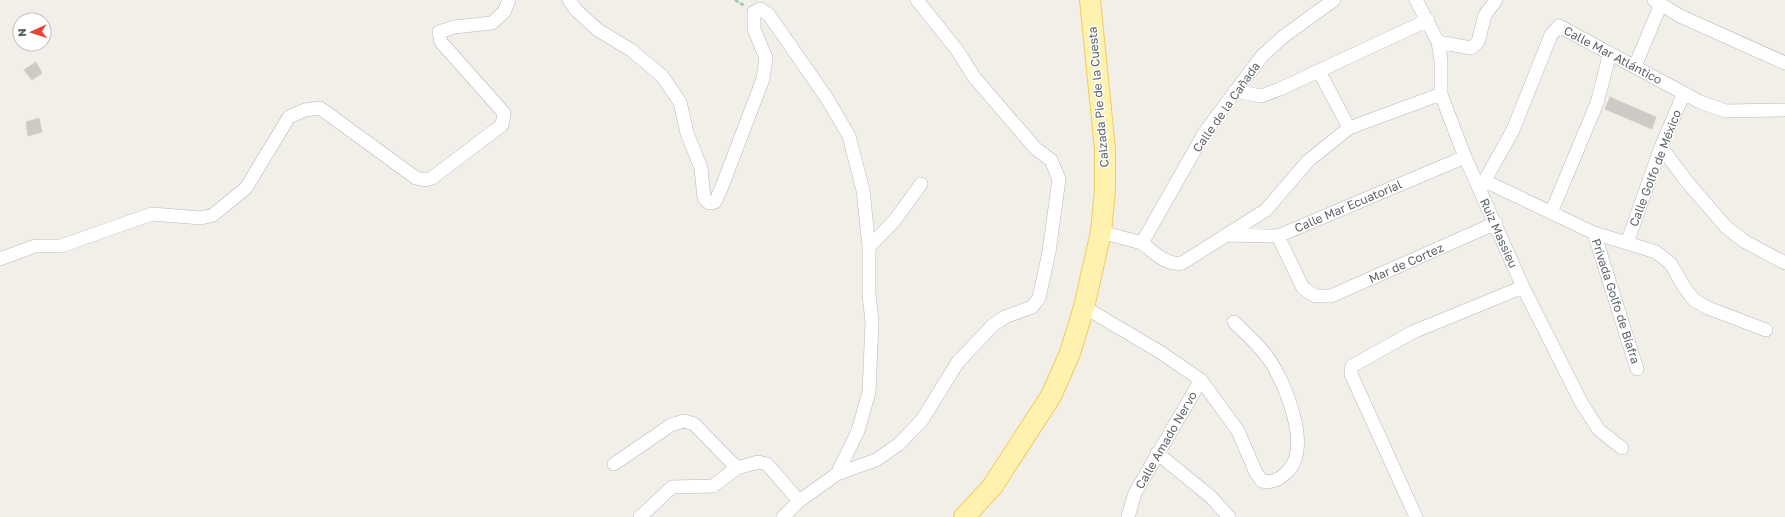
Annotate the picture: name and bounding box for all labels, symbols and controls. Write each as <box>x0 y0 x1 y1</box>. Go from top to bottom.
north arrow <box>12 12 52 52</box>
street label: Calle Mar Atlántico <box>1561 23 1665 87</box>
street label: Calzada Pie de la Cuesta <box>1084 26 1112 168</box>
text: N <box>15 28 28 37</box>
street label: Calle de la Cañada <box>1189 59 1263 155</box>
street label: Calle Golfo de México <box>1626 107 1684 229</box>
street label: Calle Mar Ecuatorial <box>1292 176 1404 235</box>
street label: Ruiz Massieu <box>1477 196 1521 270</box>
street label: Privada Golfo de Biafra <box>1589 236 1643 366</box>
street label: Mar de Cortez <box>1366 240 1446 286</box>
street label: Calle Amado Nervo <box>1132 388 1200 492</box>

